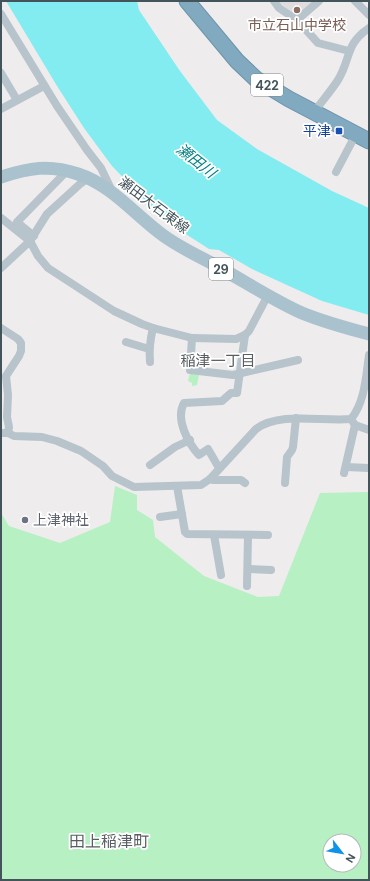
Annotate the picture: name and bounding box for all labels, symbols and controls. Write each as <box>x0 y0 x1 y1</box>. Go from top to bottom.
marker: 市立石山中学校 <box>292 5 302 15</box>
place label: 市立石山中学校 <box>248 16 346 34</box>
road number: 422 <box>251 74 283 96</box>
place label: 平津 <box>303 122 331 140</box>
marker: 平津 <box>334 126 344 136</box>
water label: 瀬田川 <box>172 139 221 184</box>
street label: 瀬田大石東線 <box>115 173 193 237</box>
road number: 29 <box>209 258 233 280</box>
district label: 稲津一丁目 <box>180 351 256 371</box>
place label: 上津神社 <box>33 511 89 529</box>
marker: 上津神社 <box>20 515 30 525</box>
district label: 田上稲津町 <box>69 831 149 852</box>
north arrow <box>322 833 362 873</box>
text: N <box>343 851 359 865</box>

